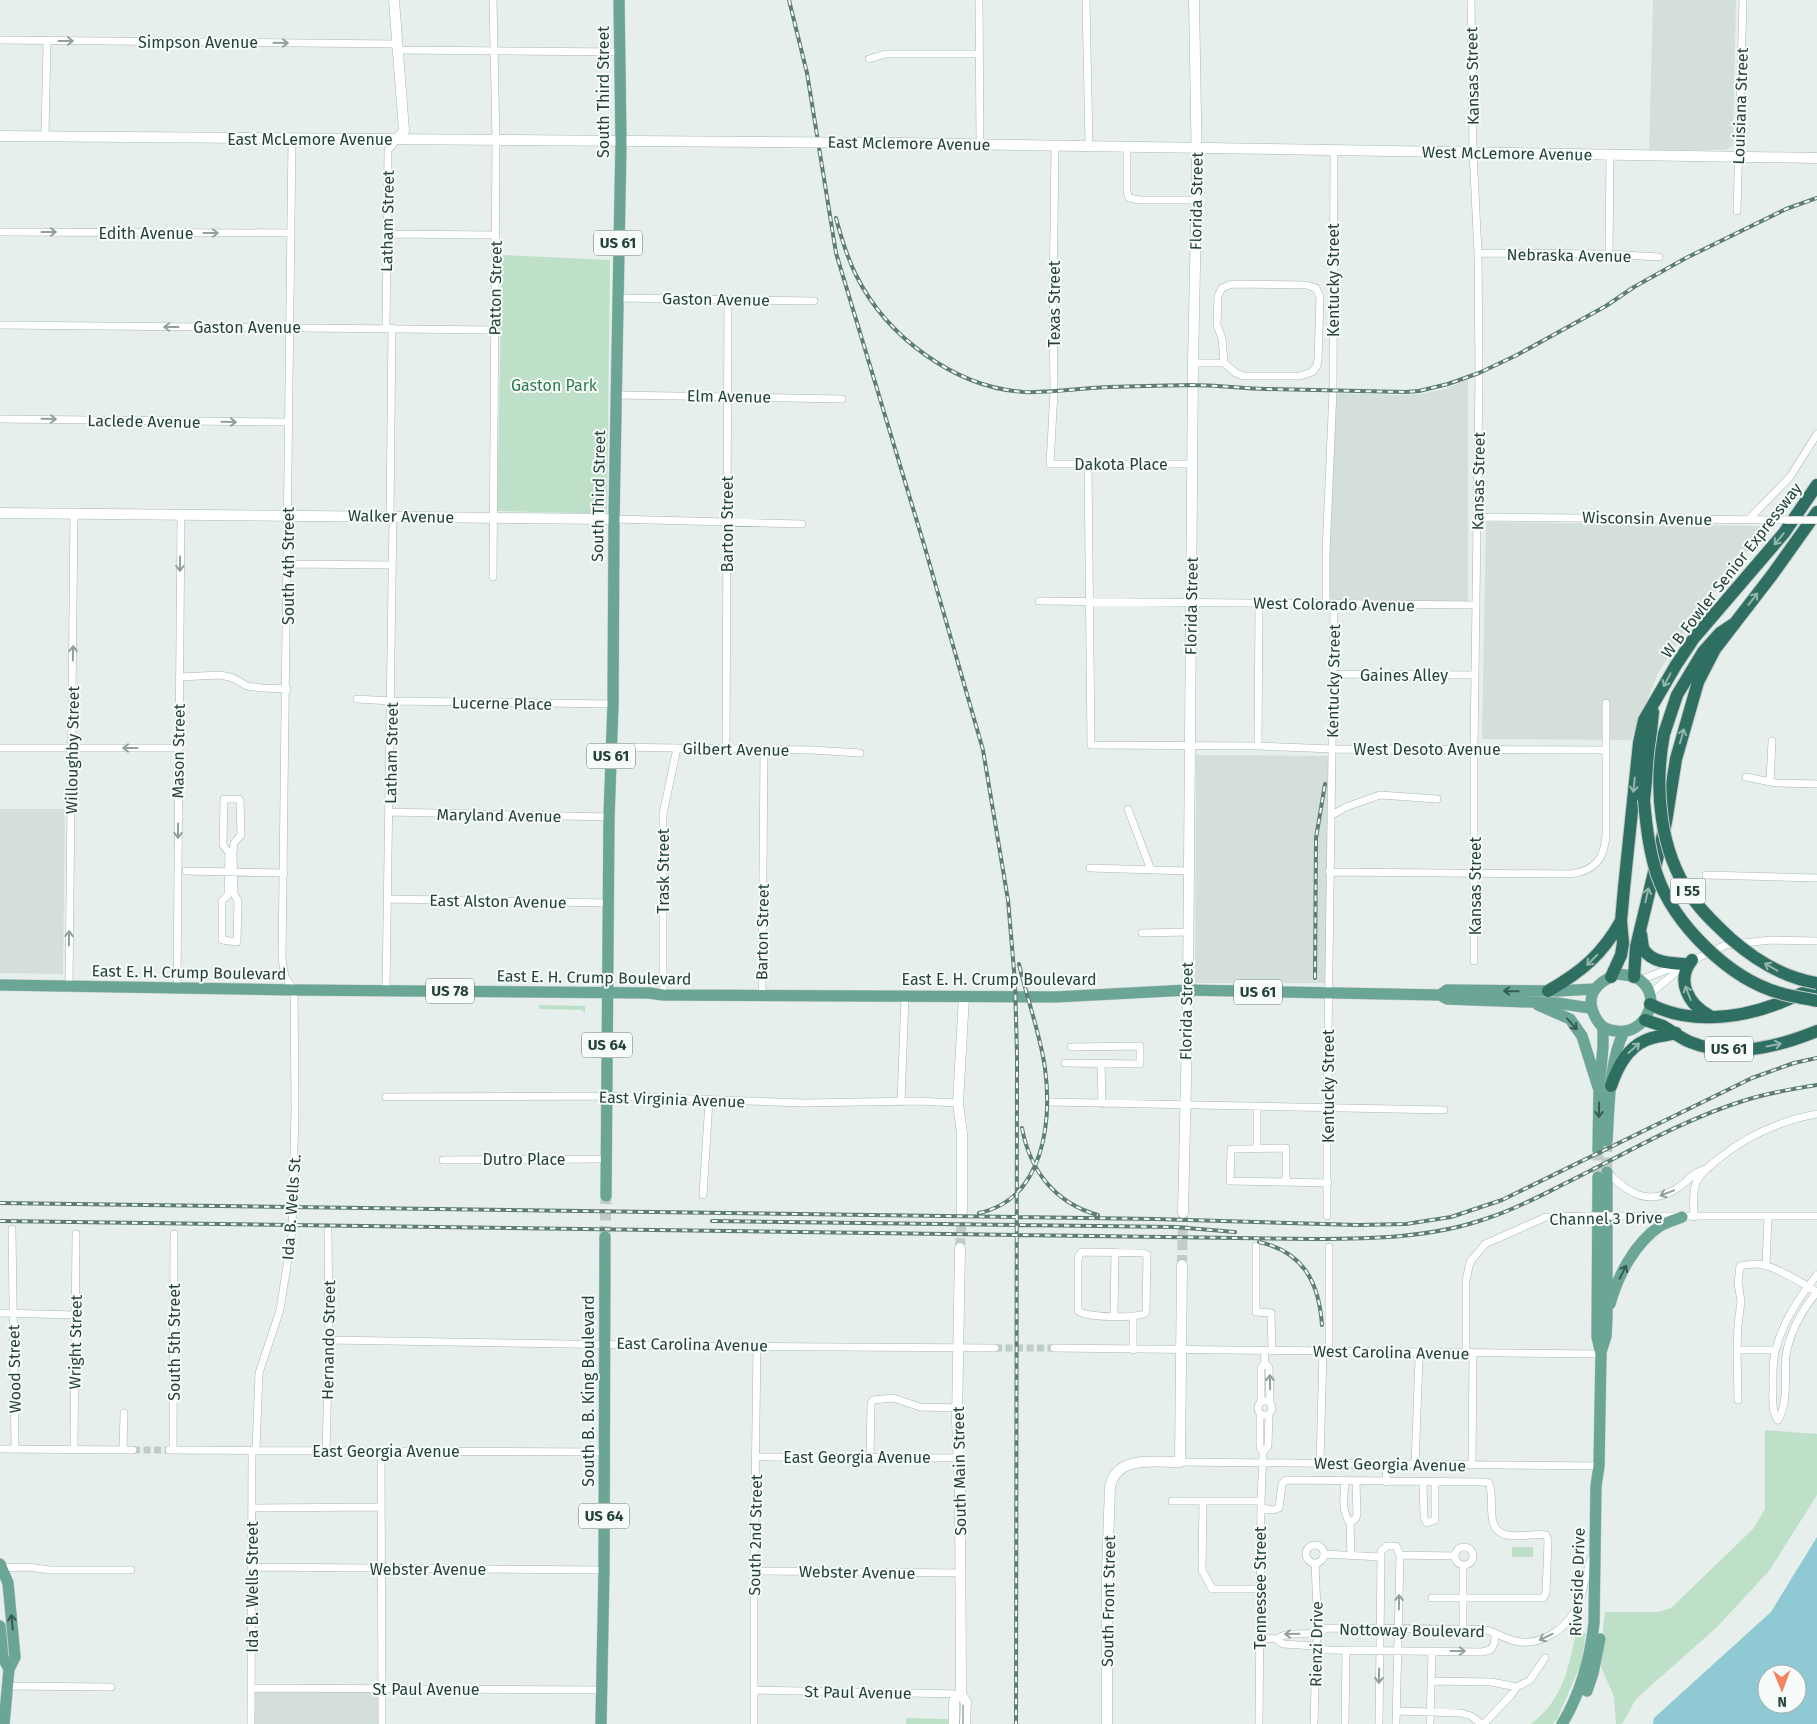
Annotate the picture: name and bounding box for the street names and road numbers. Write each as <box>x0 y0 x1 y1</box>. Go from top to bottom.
street label: South Third Street <box>594 26 613 158</box>
street label: Kansas Street <box>1462 26 1483 125</box>
street label: Simpson Avenue <box>138 33 258 52</box>
street label: Louisiana Street <box>1729 47 1752 165</box>
street label: East McLemore Avenue <box>227 130 393 149</box>
street label: East Mclemore Avenue <box>828 133 990 154</box>
street label: West McLemore Avenue <box>1422 143 1592 164</box>
street label: Florida Street <box>1186 152 1207 250</box>
street label: Latham Street <box>377 170 398 272</box>
street label: Kentucky Street <box>1324 223 1343 337</box>
street label: Edith Avenue <box>99 224 193 243</box>
road number: US 61 <box>594 230 642 256</box>
street label: Patton Street <box>485 240 506 336</box>
street label: Nebraska Avenue <box>1506 245 1632 266</box>
street label: Texas Street <box>1045 260 1064 348</box>
street label: Gaston Avenue <box>662 289 770 310</box>
street label: Gaston Avenue <box>193 318 301 337</box>
street label: Elm Avenue <box>687 386 771 407</box>
street label: Laclede Avenue <box>87 411 201 432</box>
street label: South Third Street <box>588 430 609 562</box>
street label: Kansas Street <box>1468 431 1489 530</box>
street label: Dakota Place <box>1074 455 1168 474</box>
street label: Barton Street <box>718 476 737 572</box>
street label: W B Fowler Senior Expressway <box>1657 479 1806 662</box>
street label: Walker Avenue <box>348 506 454 527</box>
street label: South 4th Street <box>279 507 298 625</box>
street label: Wisconsin Avenue <box>1582 508 1712 529</box>
street label: Florida Street <box>1181 557 1202 655</box>
street label: West Colorado Avenue <box>1253 594 1415 615</box>
street label: Kentucky Street <box>1323 624 1344 738</box>
street label: Gaines Alley <box>1360 666 1448 685</box>
street label: Willoughby Street <box>62 685 83 814</box>
street label: Lucerne Place <box>452 693 552 714</box>
street label: Latham Street <box>381 702 402 804</box>
street label: Mason Street <box>168 703 189 799</box>
street label: Gilbert Avenue <box>682 739 790 760</box>
street label: West Desoto Avenue <box>1353 740 1501 759</box>
road number: US 61 <box>587 744 635 768</box>
street label: Maryland Avenue <box>436 805 562 826</box>
street label: Trask Street <box>654 828 673 914</box>
street label: Kansas Street <box>1466 837 1485 935</box>
road number: I 55 <box>1670 878 1706 904</box>
street label: Barton Street <box>752 883 773 980</box>
street label: East Alston Avenue <box>429 891 567 912</box>
street label: East E. H. Crump Boulevard <box>91 961 287 984</box>
street label: Florida Street <box>1176 962 1197 1060</box>
street label: East E. H. Crump Boulevard <box>496 966 692 989</box>
street label: East E. H. Crump Boulevard <box>902 970 1096 989</box>
road number: US 78 <box>426 978 474 1004</box>
road number: US 61 <box>1234 980 1282 1004</box>
street label: Kentucky Street <box>1319 1029 1338 1143</box>
road number: US 64 <box>582 1032 632 1058</box>
road number: US 61 <box>1705 1036 1753 1062</box>
street label: East Virginia Avenue <box>598 1087 746 1112</box>
street label: Dutro Place <box>482 1150 566 1169</box>
street label: Ida B. Wells St. <box>278 1153 305 1261</box>
street label: Channel 3 Drive <box>1549 1208 1663 1229</box>
street label: Hernando Street <box>318 1280 339 1400</box>
street label: South 5th Street <box>165 1283 184 1401</box>
street label: Wright Street <box>65 1294 86 1390</box>
street label: South B. B. King Boulevard <box>579 1295 598 1487</box>
street label: Wood Street <box>4 1324 25 1414</box>
street label: East Carolina Avenue <box>616 1334 768 1355</box>
street label: West Carolina Avenue <box>1313 1342 1469 1363</box>
street label: South Main Street <box>949 1406 970 1536</box>
street label: East Georgia Avenue <box>312 1442 460 1461</box>
street label: East Georgia Avenue <box>783 1448 931 1467</box>
street label: West Georgia Avenue <box>1314 1454 1466 1475</box>
street label: South 2nd Street <box>745 1474 766 1596</box>
road number: US 64 <box>579 1504 629 1528</box>
street label: Ida B. Wells Street <box>243 1521 262 1653</box>
street label: Tennessee Street <box>1251 1526 1270 1650</box>
street label: Riverside Drive <box>1566 1527 1589 1637</box>
street label: South Front Street <box>1098 1535 1119 1667</box>
street label: Webster Avenue <box>370 1560 486 1579</box>
street label: Webster Avenue <box>799 1562 915 1583</box>
street label: Rienzi Drive <box>1306 1601 1327 1687</box>
street label: Nottoway Boulevard <box>1339 1620 1485 1641</box>
street label: St Paul Avenue <box>372 1680 480 1699</box>
street label: St Paul Avenue <box>804 1682 912 1703</box>

